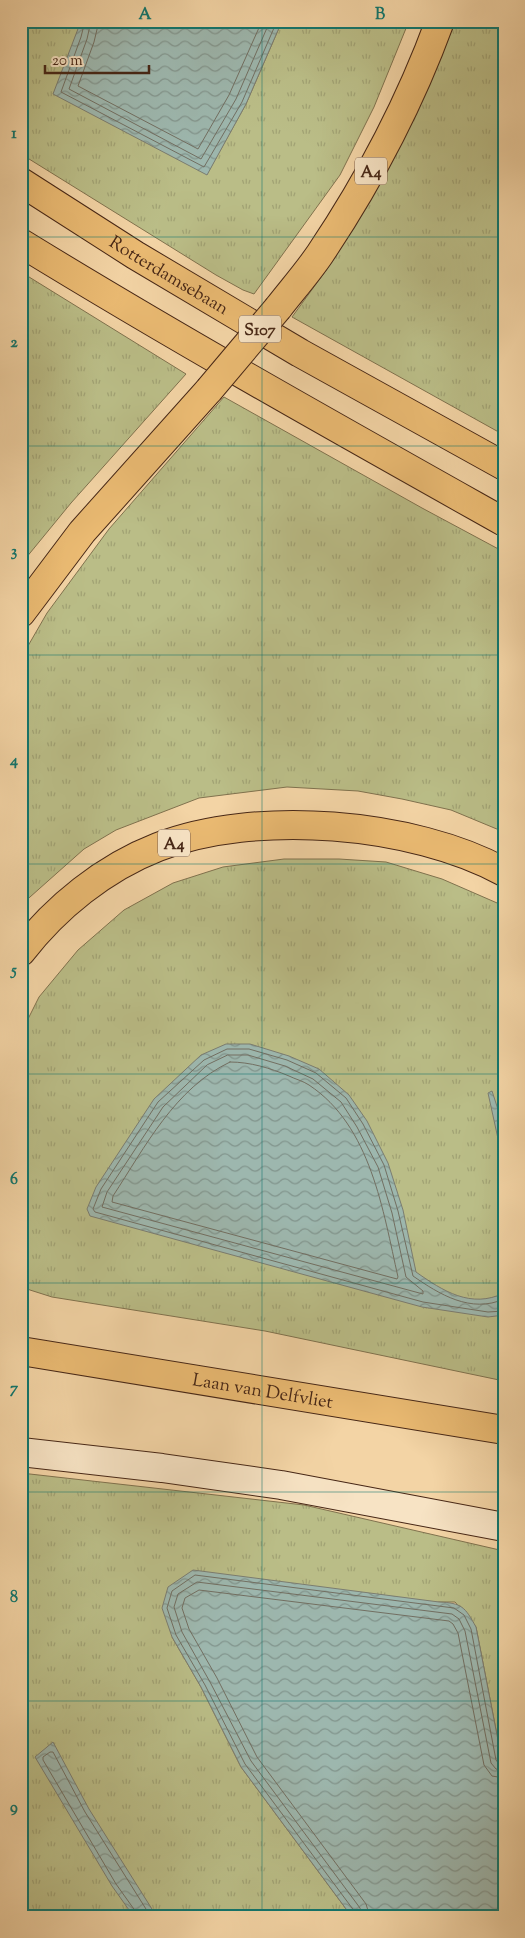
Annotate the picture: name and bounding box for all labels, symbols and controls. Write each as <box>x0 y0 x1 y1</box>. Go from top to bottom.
text: A <box>139 4 152 27</box>
text: B <box>375 4 385 27</box>
scale bar <box>45 42 149 74</box>
text: 20 m <box>52 51 83 72</box>
text: 1 <box>11 123 17 146</box>
road number: A4 <box>355 158 387 185</box>
street label: Rotterdamsebaan <box>103 231 233 323</box>
road number: S107 <box>239 316 281 342</box>
text: 2 <box>10 332 18 355</box>
text: 3 <box>11 541 18 564</box>
text: 4 <box>9 750 18 773</box>
road number: A4 <box>158 830 190 856</box>
text: 5 <box>9 960 17 983</box>
text: 6 <box>10 1169 18 1192</box>
street label: Laan van Delfvliet <box>190 1368 335 1417</box>
text: 7 <box>10 1378 19 1401</box>
text: 8 <box>10 1587 18 1610</box>
text: 9 <box>10 1797 18 1820</box>

